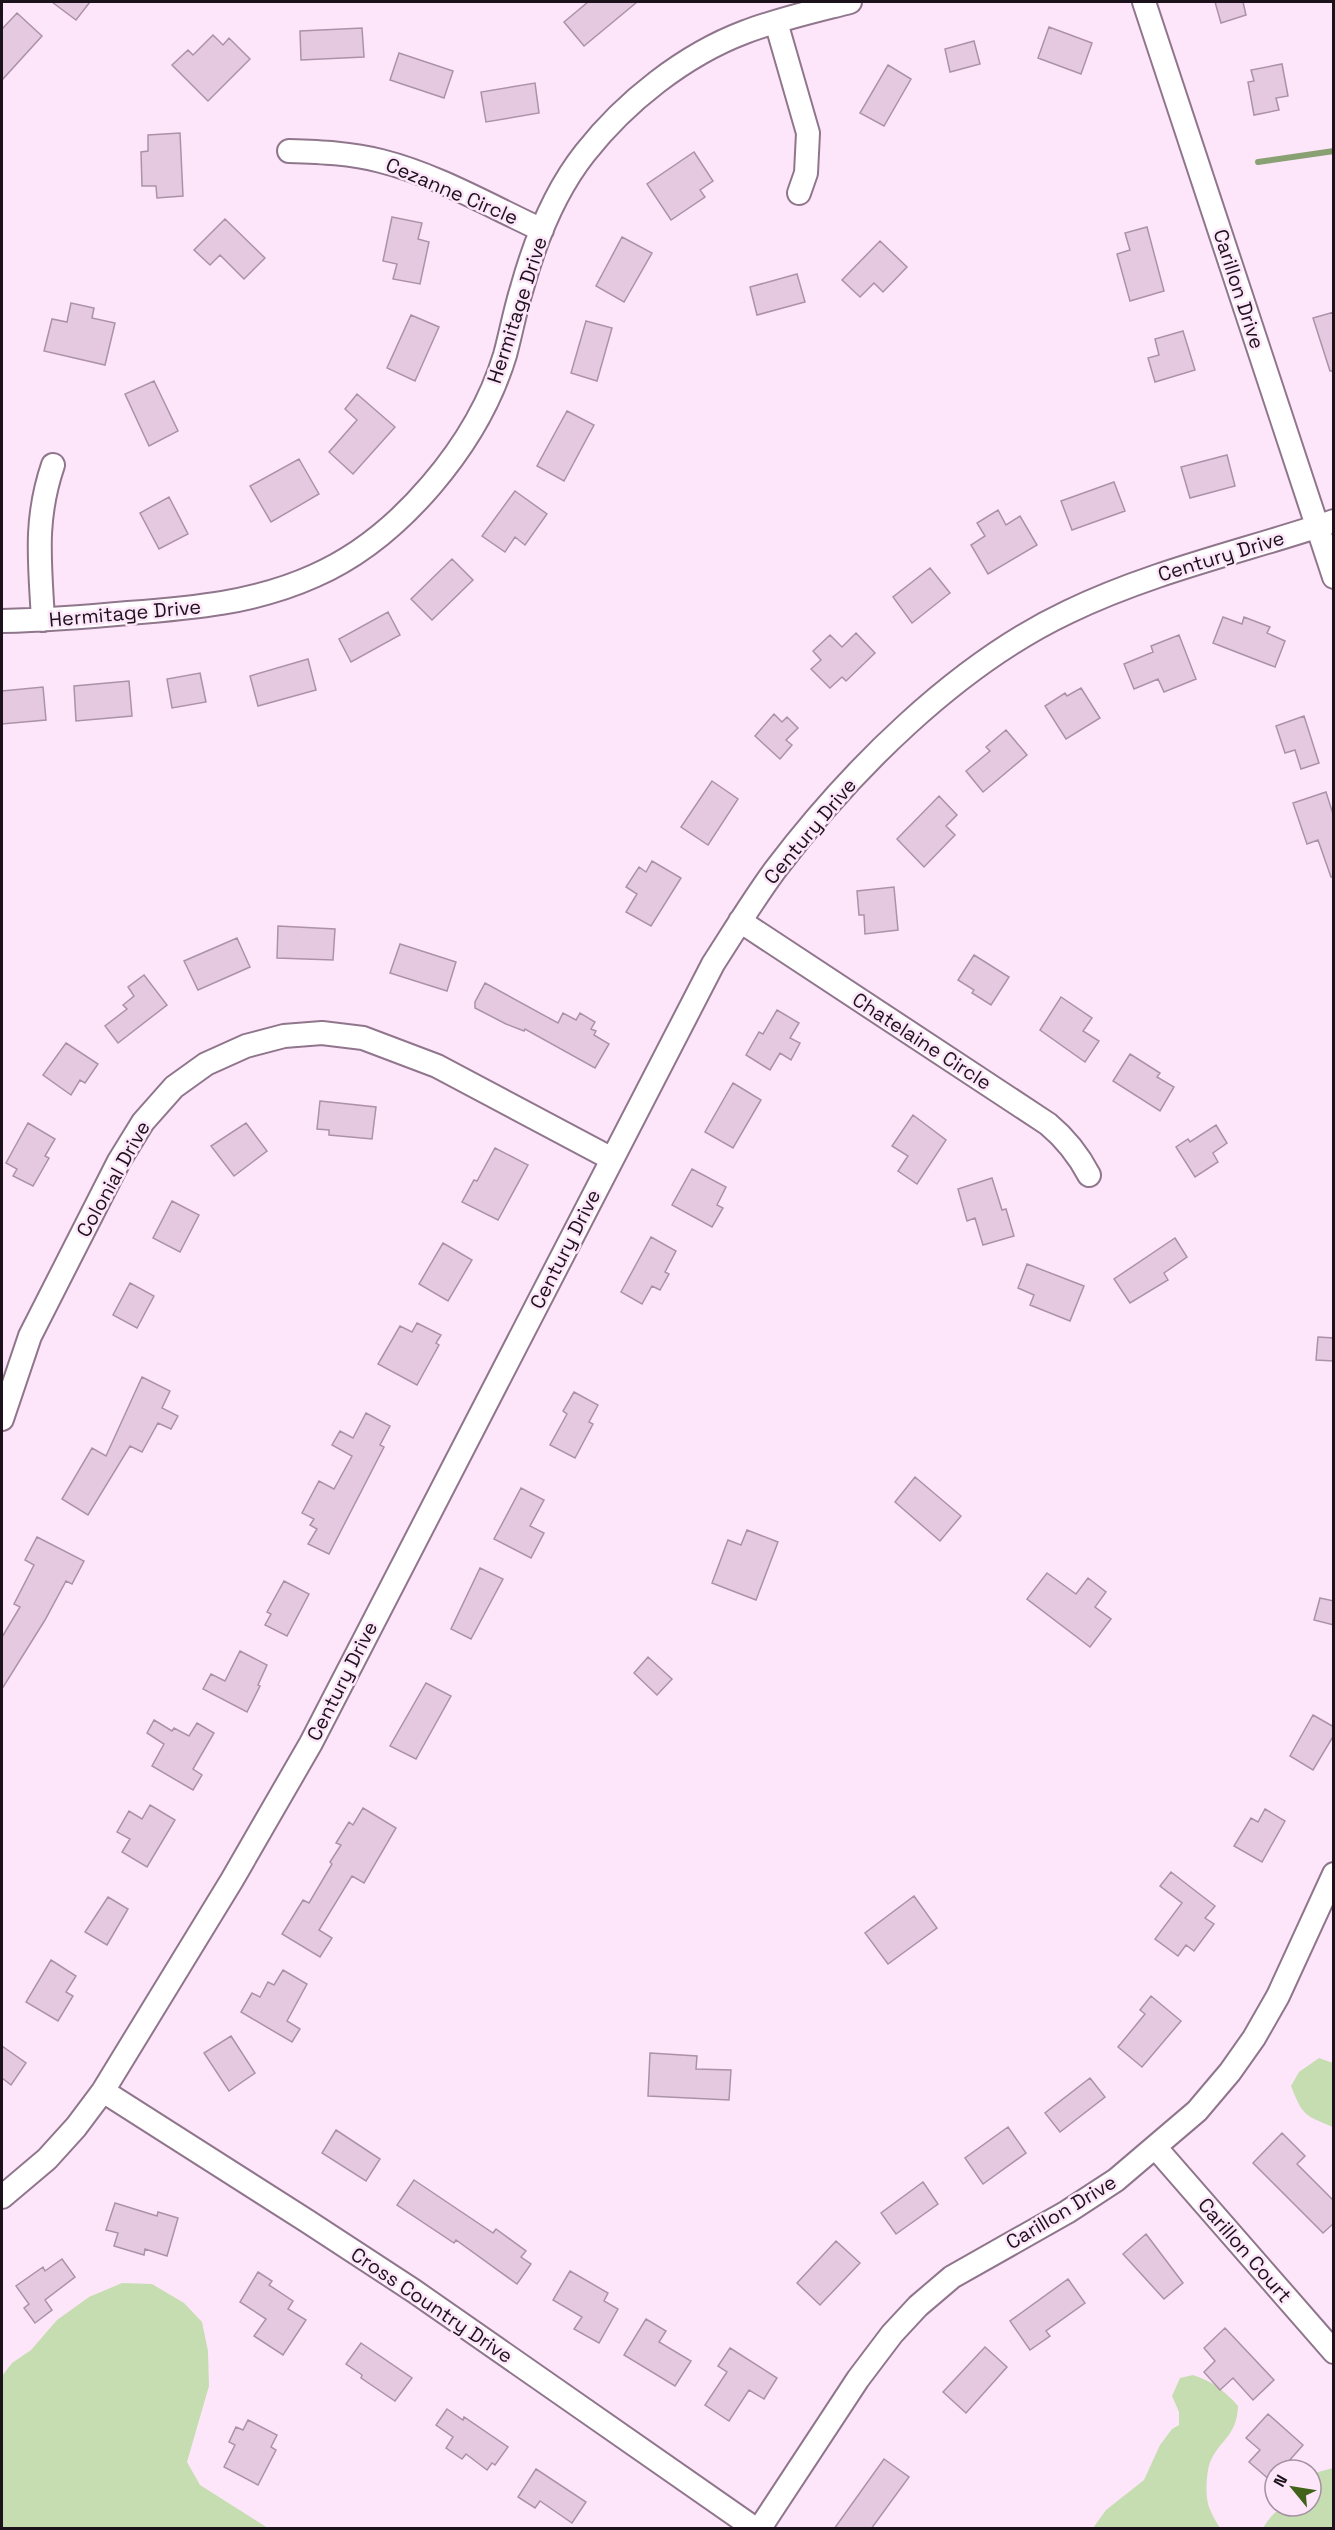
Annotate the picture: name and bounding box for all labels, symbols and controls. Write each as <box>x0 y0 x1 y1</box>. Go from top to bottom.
street label: Cezanne Circle <box>382 151 522 231</box>
street label: Carillon Drive <box>1207 226 1271 352</box>
street label: Hermitage Drive <box>481 233 553 387</box>
street label: Century Drive <box>1155 524 1287 588</box>
street label: Hermitage Drive <box>48 593 202 633</box>
street label: Century Drive <box>758 772 862 890</box>
street label: Chatelaine Circle <box>847 986 997 1096</box>
street label: Colonial Drive <box>70 1116 156 1242</box>
street label: Century Drive <box>524 1185 606 1313</box>
street label: Century Drive <box>301 1617 383 1745</box>
street label: Carillon Drive <box>1001 2169 1121 2255</box>
street label: Carillon Court <box>1192 2192 1298 2308</box>
street label: Cross Country Drive <box>346 2241 518 2369</box>
north arrow <box>1263 2458 1323 2518</box>
text: N <box>1269 2471 1292 2491</box>

